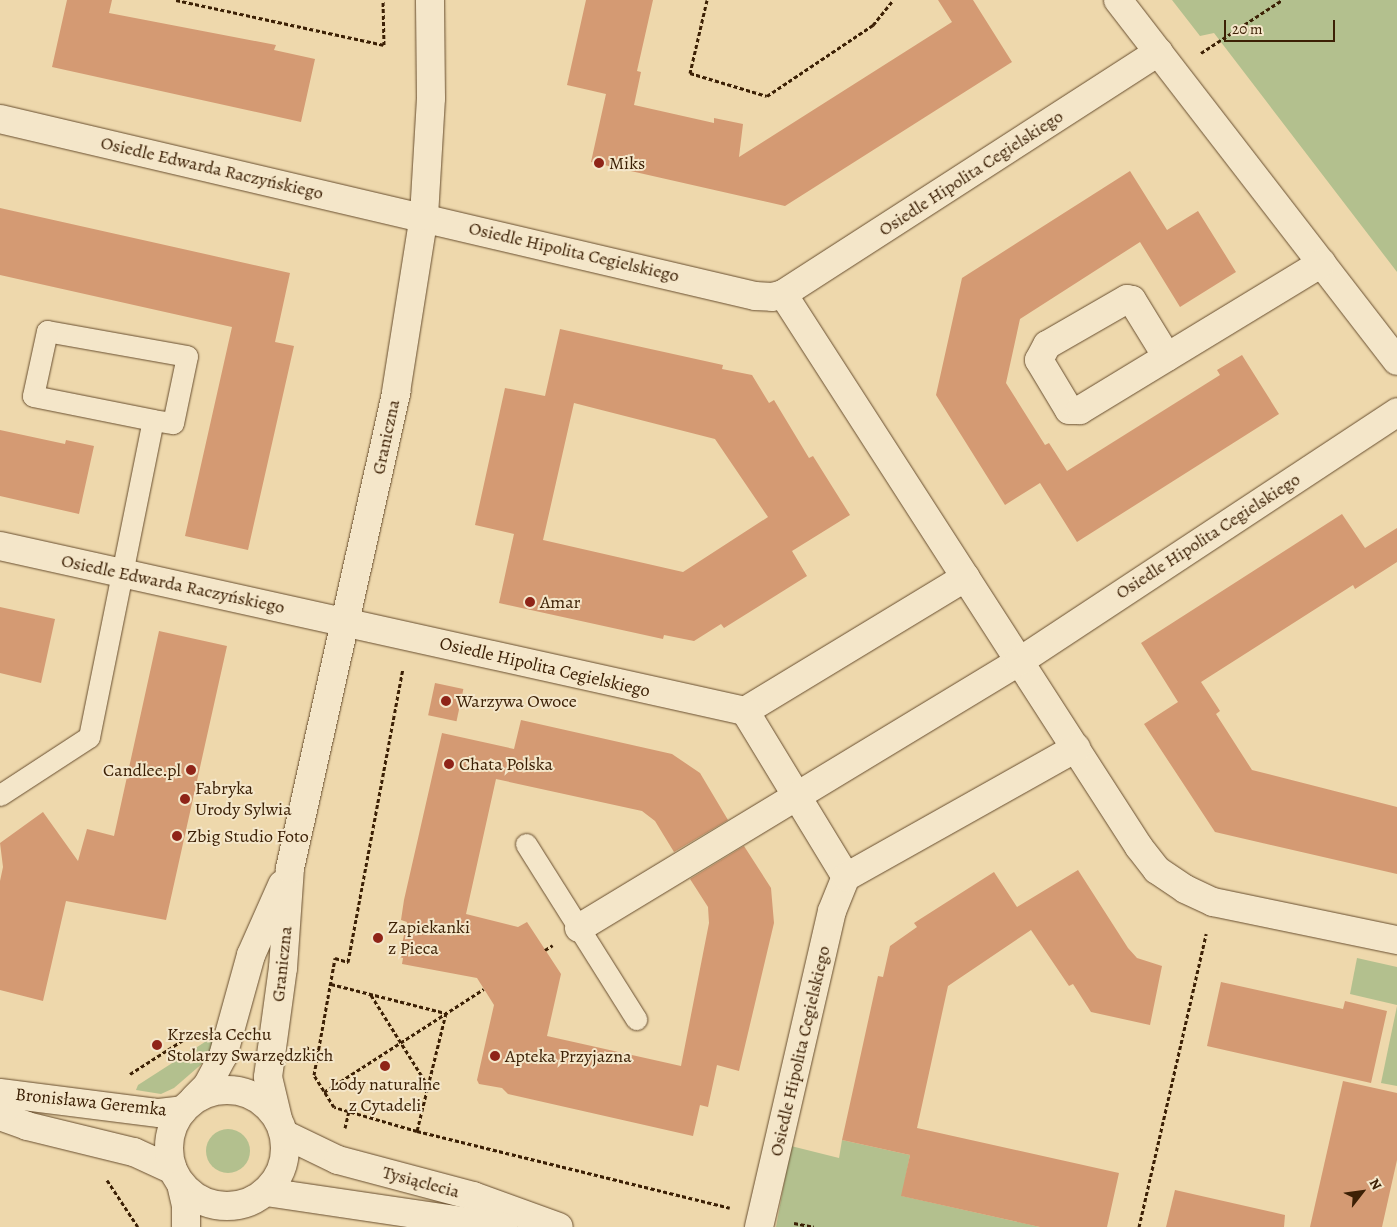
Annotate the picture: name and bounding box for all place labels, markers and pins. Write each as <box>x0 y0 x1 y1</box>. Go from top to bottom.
place label: Miks <box>609 152 645 174</box>
marker: Miks <box>593 157 605 169</box>
place label: Amar <box>540 591 580 613</box>
marker: Amar <box>524 596 536 608</box>
place label: Warzywa Owoce <box>456 690 577 712</box>
marker: Warzywa Owoce <box>440 695 452 707</box>
place label: Chata Polska <box>459 753 553 775</box>
marker: Chata Polska <box>443 758 455 770</box>
place label: Candlee.pl <box>103 759 181 781</box>
marker: Candlee.pl <box>185 764 197 776</box>
place label: Fabryka Urody Sylwia <box>195 778 292 821</box>
marker: Fabryka Urody Sylwia <box>179 793 191 805</box>
place label: Zbig Studio Foto <box>187 825 309 847</box>
marker: Zbig Studio Foto <box>171 830 183 842</box>
place label: Zapiekanki z Pieca <box>388 917 470 960</box>
marker: Zapiekanki z Pieca <box>372 932 384 944</box>
place label: Krzesła Cechu Stolarzy Swarzędzkich <box>167 1024 333 1066</box>
marker: Krzesła Cechu Stolarzy Swarzędzkich <box>151 1039 163 1051</box>
place label: Apteka Przyjazna <box>505 1045 632 1067</box>
marker: Apteka Przyjazna <box>489 1050 501 1062</box>
marker: Lody naturalne z Cytadeli <box>379 1060 391 1072</box>
place label: Lody naturalne z Cytadeli <box>330 1074 440 1116</box>

